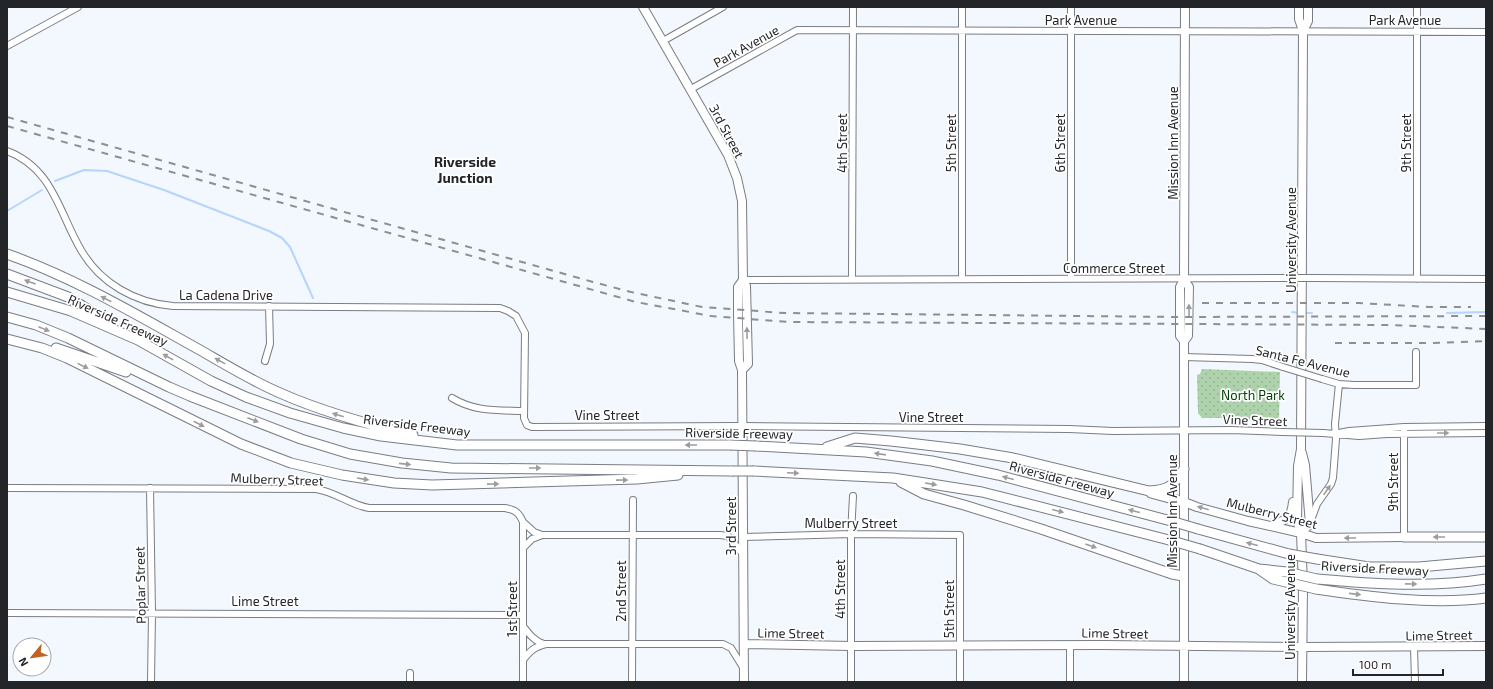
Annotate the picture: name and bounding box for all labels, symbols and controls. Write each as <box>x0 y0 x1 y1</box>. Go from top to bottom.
street label: Park Avenue <box>1045 12 1117 28</box>
street label: Park Avenue <box>1369 12 1441 28</box>
street label: Park Avenue <box>710 21 782 71</box>
street label: Mission Inn Avenue <box>1165 86 1181 200</box>
street label: 3rd Street <box>706 101 748 161</box>
street label: 4th Street <box>834 113 850 173</box>
street label: 6th Street <box>1052 113 1068 172</box>
street label: 9th Street <box>1398 113 1414 172</box>
street label: 5th Street <box>943 114 959 172</box>
district label: Riverside Junction <box>434 153 496 186</box>
street label: University Avenue <box>1283 187 1299 293</box>
street label: Commerce Street <box>1063 260 1165 276</box>
one-way arrow <box>24 279 36 285</box>
street label: La Cadena Drive <box>179 287 273 303</box>
street label: Riverside Freeway <box>65 291 171 349</box>
one-way arrow <box>100 295 112 302</box>
one-way arrow <box>1186 303 1192 316</box>
one-way arrow <box>39 326 51 332</box>
one-way arrow <box>744 326 750 339</box>
street label: Santa Fe Avenue <box>1254 342 1352 380</box>
one-way arrow <box>162 354 174 360</box>
one-way arrow <box>214 358 226 365</box>
one-way arrow <box>78 363 89 369</box>
park label: North Park <box>1221 387 1285 403</box>
street label: Vine Street <box>575 407 639 423</box>
street label: Vine Street <box>899 409 963 425</box>
street label: Riverside Freeway <box>362 410 472 440</box>
street label: Vine Street <box>1222 411 1288 429</box>
one-way arrow <box>331 412 343 418</box>
one-way arrow <box>247 418 259 424</box>
one-way arrow <box>194 421 205 427</box>
street label: Riverside Freeway <box>685 424 793 442</box>
one-way arrow <box>1437 430 1450 436</box>
one-way arrow <box>684 442 697 448</box>
one-way arrow <box>874 451 886 457</box>
street label: 9th Street <box>1385 452 1401 511</box>
street label: Mission Inn Avenue <box>1164 454 1180 568</box>
street label: Riverside Freeway <box>1008 457 1116 501</box>
one-way arrow <box>399 460 411 467</box>
one-way arrow <box>529 465 542 471</box>
street label: Mulberry Street <box>230 469 324 489</box>
one-way arrow <box>787 470 799 477</box>
one-way arrow <box>1002 475 1014 481</box>
one-way arrow <box>357 476 369 482</box>
one-way arrow <box>616 477 629 483</box>
one-way arrow <box>487 480 499 487</box>
one-way arrow <box>925 481 937 487</box>
one-way arrow <box>1323 485 1331 495</box>
street label: Mulberry Street <box>1225 494 1319 532</box>
street label: 3rd Street <box>723 497 739 555</box>
one-way arrow <box>1196 505 1208 511</box>
one-way arrow <box>1052 508 1065 514</box>
one-way arrow <box>1127 508 1139 514</box>
street label: Mulberry Street <box>804 515 898 531</box>
one-way arrow <box>1432 534 1445 540</box>
one-way arrow <box>1343 535 1356 541</box>
one-way arrow <box>1245 541 1257 547</box>
one-way arrow <box>1085 544 1097 550</box>
street label: Poplar Street <box>131 546 149 624</box>
street label: University Avenue <box>1282 554 1298 660</box>
street label: Riverside Freeway <box>1321 557 1429 579</box>
street label: 4th Street <box>832 559 848 619</box>
street label: 2nd Street <box>613 560 629 622</box>
street label: 5th Street <box>941 580 957 638</box>
street label: 1st Street <box>504 581 520 637</box>
one-way arrow <box>1405 581 1418 587</box>
one-way arrow <box>1349 591 1361 597</box>
street label: Lime Street <box>231 593 299 609</box>
street label: Lime Street <box>757 624 825 642</box>
street label: Lime Street <box>1081 624 1149 642</box>
street label: Lime Street <box>1405 626 1473 644</box>
north arrow <box>12 637 52 677</box>
scale bar <box>1353 651 1443 677</box>
text: N <box>15 655 30 669</box>
text: 100 m <box>1359 657 1391 671</box>

